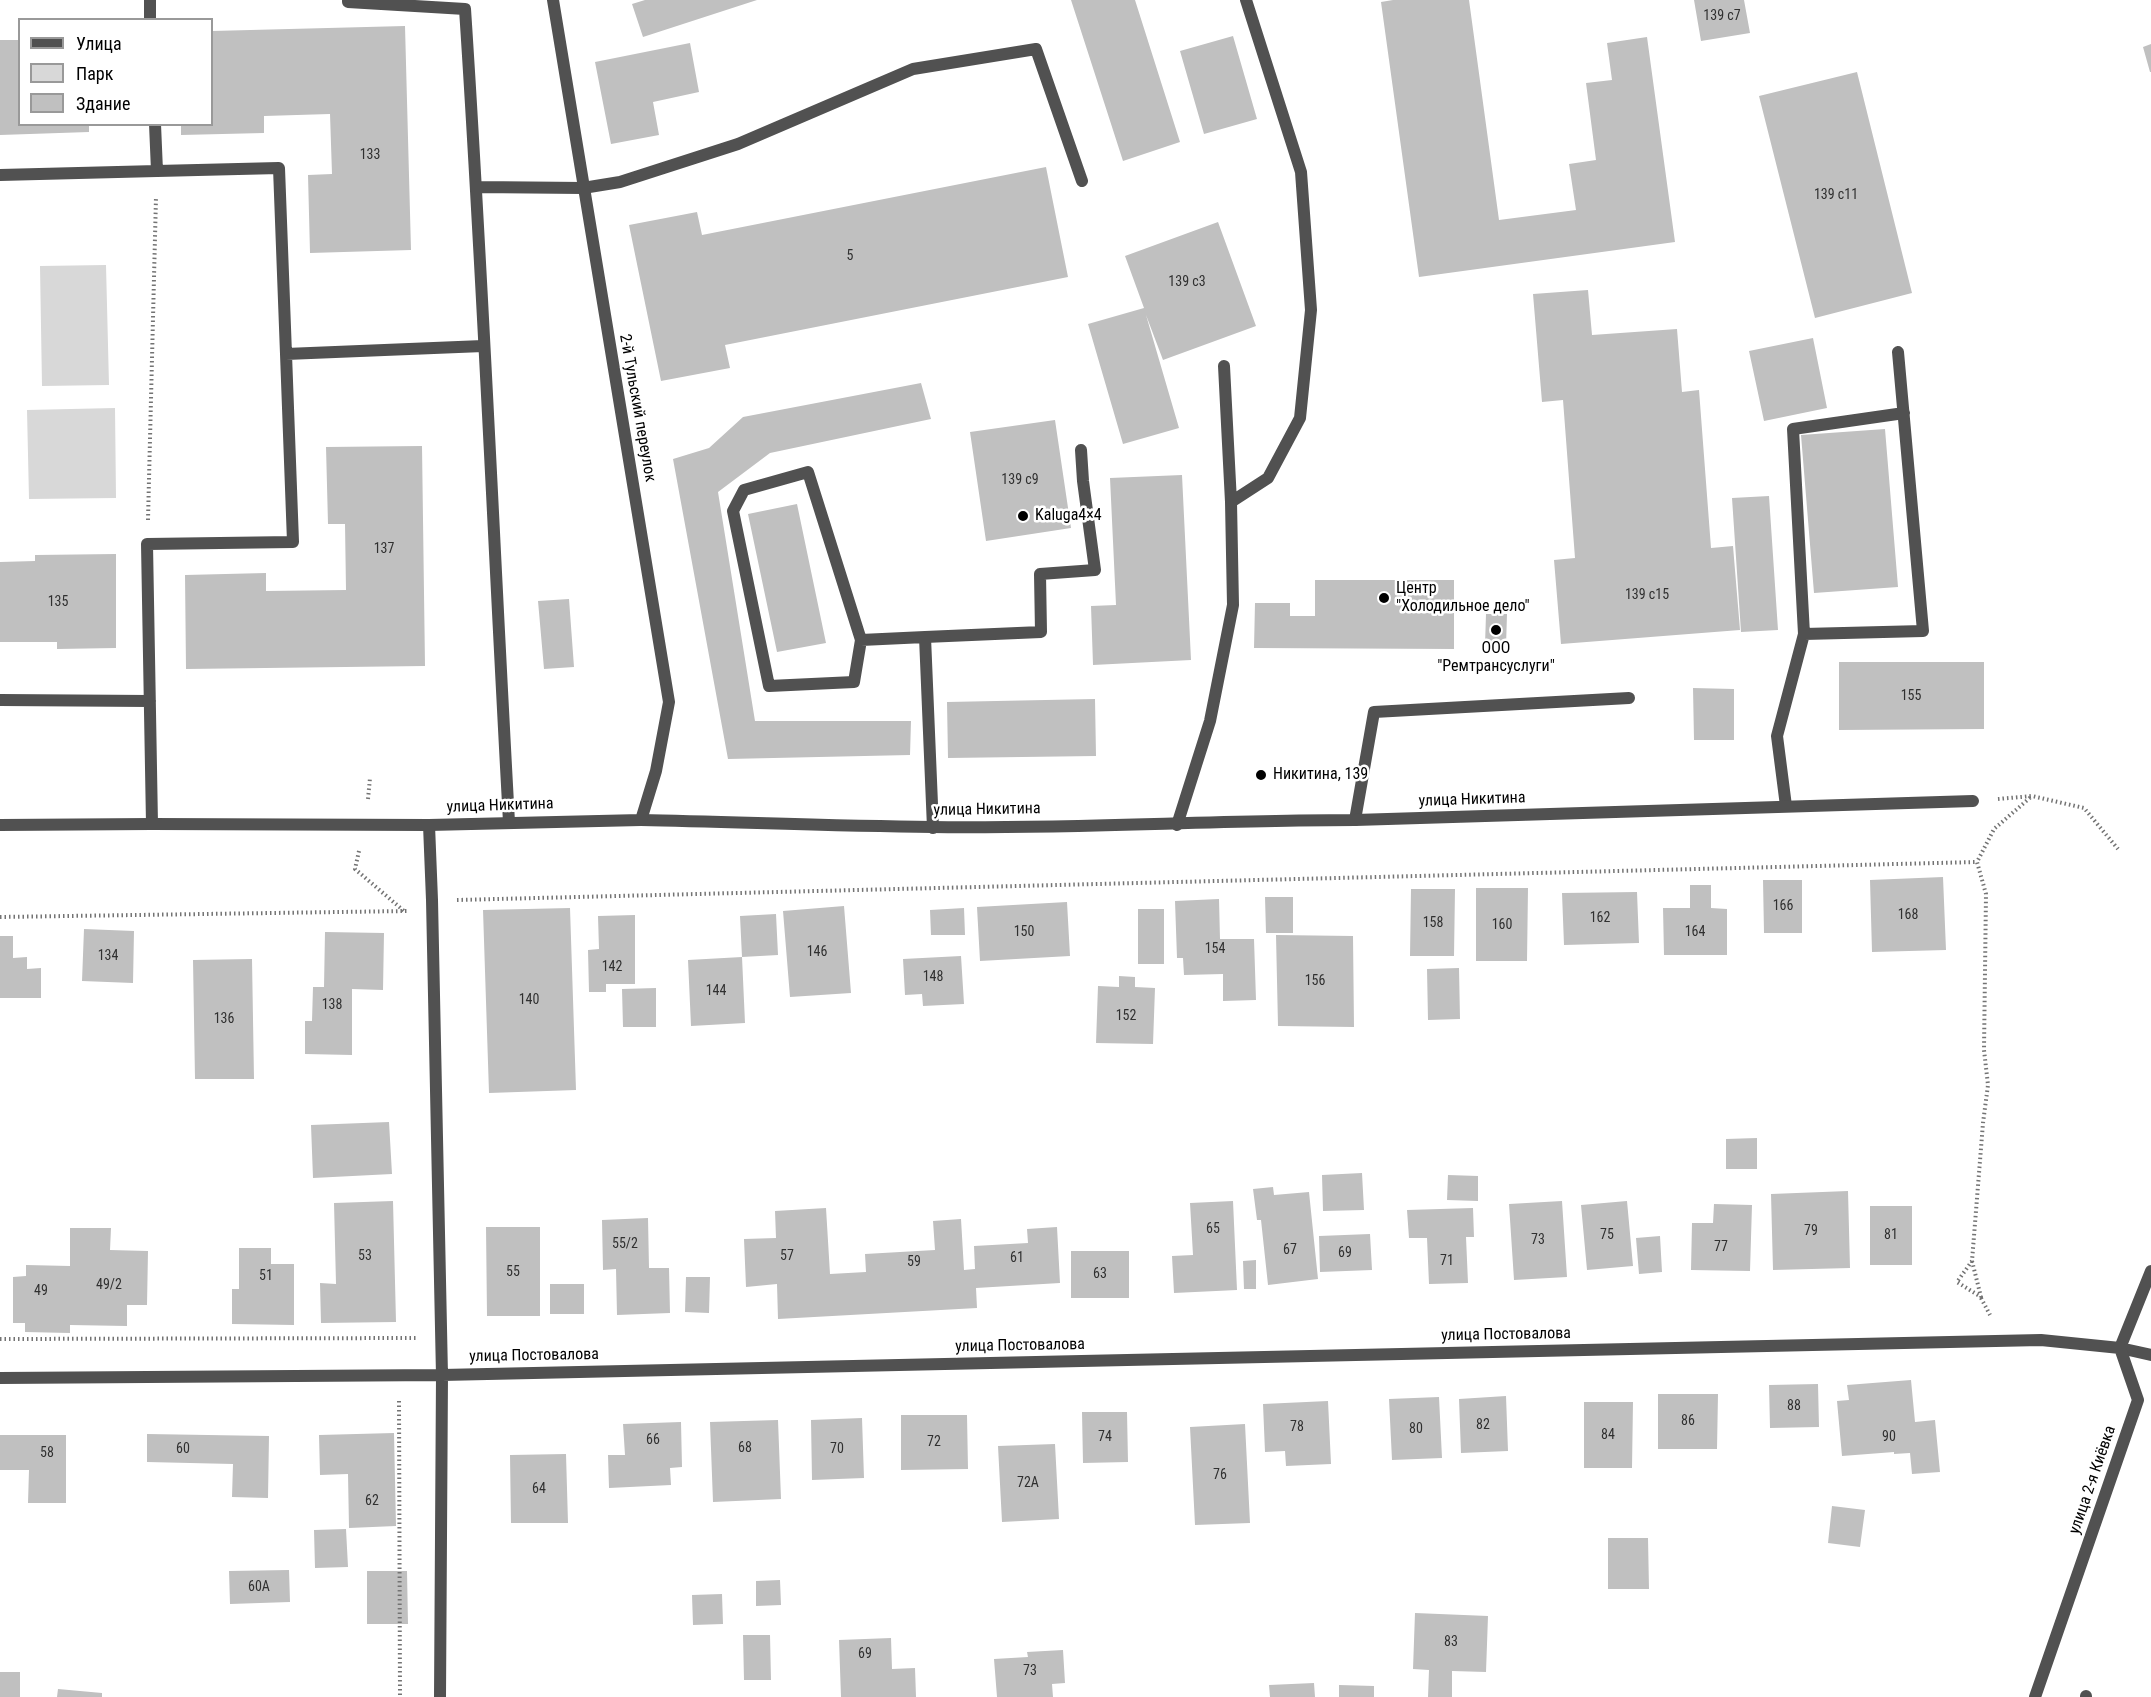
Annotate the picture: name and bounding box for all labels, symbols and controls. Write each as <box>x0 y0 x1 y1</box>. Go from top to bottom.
house number: 139 с7 <box>1703 8 1741 24</box>
legend <box>18 18 213 126</box>
text: Улица <box>76 33 122 54</box>
text: Парк <box>76 63 113 84</box>
text: Здание <box>76 93 130 114</box>
house number: 133 <box>360 147 380 163</box>
house number: 139 с11 <box>1814 187 1858 203</box>
house number: 5 <box>847 248 853 264</box>
house number: 139 с3 <box>1168 274 1206 290</box>
street label: 2-й Тульский переулок <box>615 333 659 483</box>
house number: 139 с9 <box>1001 472 1039 488</box>
place label: Kaluga4×4 <box>1035 506 1102 526</box>
marker: Kaluga4×4 <box>1016 509 1030 523</box>
house number: 137 <box>374 541 394 557</box>
place label: Центр "Холодильное дело" <box>1396 579 1530 617</box>
house number: 139 с15 <box>1625 587 1669 603</box>
marker: Центр "Холодильное дело" <box>1377 591 1391 605</box>
house number: 135 <box>48 594 68 610</box>
marker: ООО "Ремтрансуслуги" <box>1489 623 1503 637</box>
place label: ООО "Ремтрансуслуги" <box>1437 639 1555 677</box>
house number: 155 <box>1901 688 1921 704</box>
place label: Никитина, 139 <box>1273 765 1368 785</box>
marker: Никитина, 139 <box>1254 768 1268 782</box>
street label: улица Никитина <box>1418 789 1526 811</box>
street label: улица Никитина <box>446 795 554 817</box>
street label: улица Никитина <box>933 799 1041 821</box>
house number: 166 <box>1773 898 1793 914</box>
house number: 168 <box>1898 907 1918 923</box>
house number: 162 <box>1590 910 1610 926</box>
house number: 158 <box>1423 915 1443 931</box>
house number: 160 <box>1492 917 1512 933</box>
house number: 150 <box>1014 924 1034 940</box>
house number: 164 <box>1685 924 1705 940</box>
house number: 154 <box>1205 941 1225 957</box>
house number: 146 <box>807 944 827 960</box>
house number: 134 <box>98 948 118 964</box>
house number: 142 <box>602 959 622 975</box>
house number: 148 <box>923 969 943 985</box>
house number: 156 <box>1305 973 1325 989</box>
house number: 144 <box>706 983 726 999</box>
house number: 140 <box>519 992 539 1008</box>
house number: 138 <box>322 997 342 1013</box>
house number: 152 <box>1116 1008 1136 1024</box>
house number: 136 <box>214 1011 234 1027</box>
house number: 65 <box>1206 1221 1220 1237</box>
house number: 79 <box>1804 1223 1818 1239</box>
house number: 75 <box>1600 1227 1614 1243</box>
house number: 81 <box>1884 1227 1898 1243</box>
house number: 73 <box>1531 1232 1545 1248</box>
house number: 55/2 <box>612 1236 638 1252</box>
house number: 77 <box>1714 1239 1728 1255</box>
house number: 67 <box>1283 1242 1297 1258</box>
house number: 69 <box>1338 1245 1352 1261</box>
house number: 53 <box>358 1248 372 1264</box>
house number: 57 <box>780 1248 794 1264</box>
house number: 61 <box>1010 1250 1024 1266</box>
house number: 71 <box>1440 1253 1454 1269</box>
house number: 59 <box>907 1254 921 1270</box>
house number: 55 <box>506 1264 520 1280</box>
house number: 63 <box>1093 1266 1107 1282</box>
house number: 51 <box>259 1268 273 1284</box>
house number: 49/2 <box>96 1277 122 1293</box>
house number: 49 <box>34 1283 48 1299</box>
street label: улица Постовалова <box>1441 1324 1571 1346</box>
street label: улица Постовалова <box>955 1335 1085 1357</box>
street label: улица Постовалова <box>469 1345 599 1367</box>
house number: 88 <box>1787 1398 1801 1414</box>
house number: 86 <box>1681 1413 1695 1429</box>
house number: 82 <box>1476 1417 1490 1433</box>
house number: 78 <box>1290 1419 1304 1435</box>
house number: 80 <box>1409 1421 1423 1437</box>
street label: улица 2-я Киёвка <box>2065 1423 2121 1537</box>
house number: 84 <box>1601 1427 1615 1443</box>
house number: 74 <box>1098 1429 1112 1445</box>
house number: 90 <box>1882 1429 1896 1445</box>
house number: 66 <box>646 1432 660 1448</box>
house number: 72 <box>927 1434 941 1450</box>
house number: 68 <box>738 1440 752 1456</box>
house number: 60 <box>176 1441 190 1457</box>
house number: 70 <box>830 1441 844 1457</box>
house number: 58 <box>40 1445 54 1461</box>
house number: 76 <box>1213 1467 1227 1483</box>
house number: 72А <box>1017 1475 1039 1491</box>
house number: 64 <box>532 1481 546 1497</box>
house number: 62 <box>365 1493 379 1509</box>
house number: 60А <box>248 1579 270 1595</box>
house number: 83 <box>1444 1634 1458 1650</box>
house number: 69 <box>858 1646 872 1662</box>
house number: 73 <box>1023 1663 1037 1679</box>

